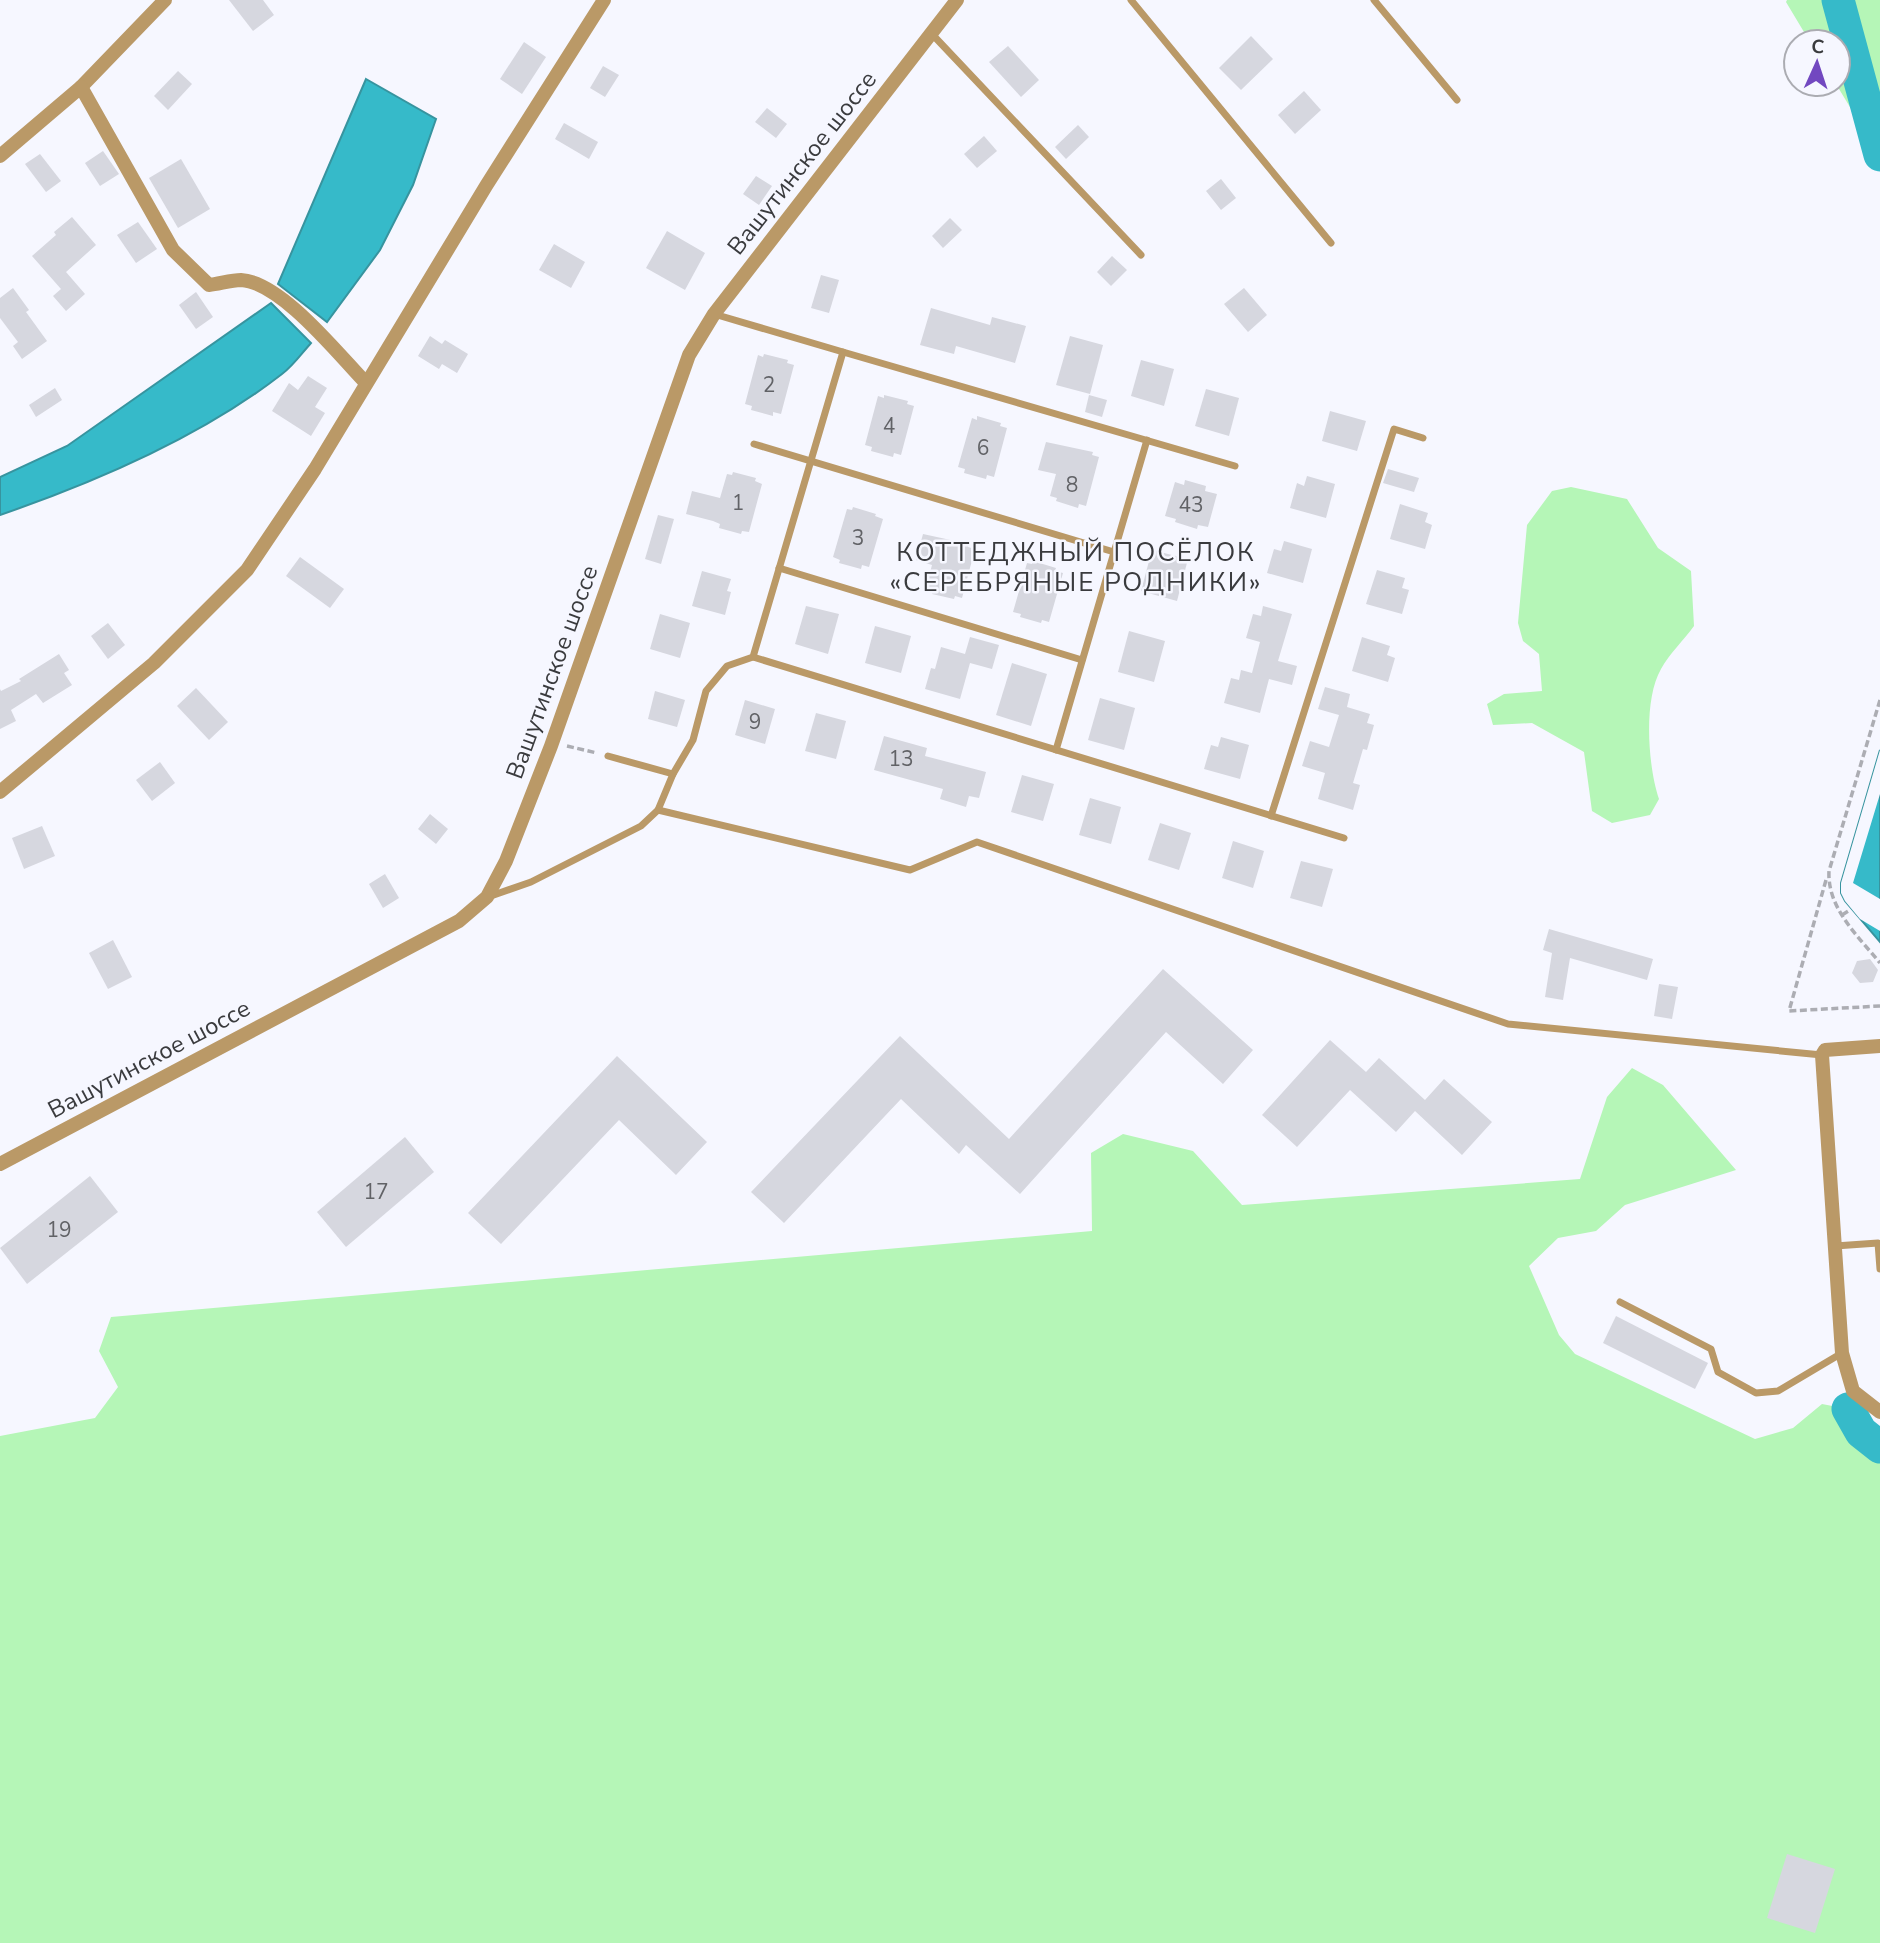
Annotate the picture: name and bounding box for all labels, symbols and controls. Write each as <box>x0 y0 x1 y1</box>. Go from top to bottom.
north arrow <box>1782 28 1852 98</box>
text: С <box>1811 34 1825 60</box>
street label: Вашутинское шоссе <box>720 65 884 261</box>
house number: 2 <box>763 371 775 399</box>
house number: 4 <box>883 412 895 440</box>
house number: 6 <box>977 434 989 462</box>
house number: 8 <box>1066 471 1078 499</box>
house number: 1 <box>732 489 744 517</box>
house number: 43 <box>1178 491 1204 519</box>
house number: 3 <box>852 524 864 552</box>
district label: КОТТЕДЖНЫЙ ПОСЁЛОК «СЕРЕБРЯНЫЕ РОДНИКИ» <box>890 535 1262 600</box>
street label: Вашутинское шоссе <box>498 561 606 783</box>
house number: 9 <box>749 708 761 736</box>
house number: 13 <box>888 745 914 773</box>
street label: Вашутинское шоссе <box>42 992 256 1126</box>
house number: 17 <box>363 1178 389 1206</box>
house number: 19 <box>46 1216 72 1244</box>

